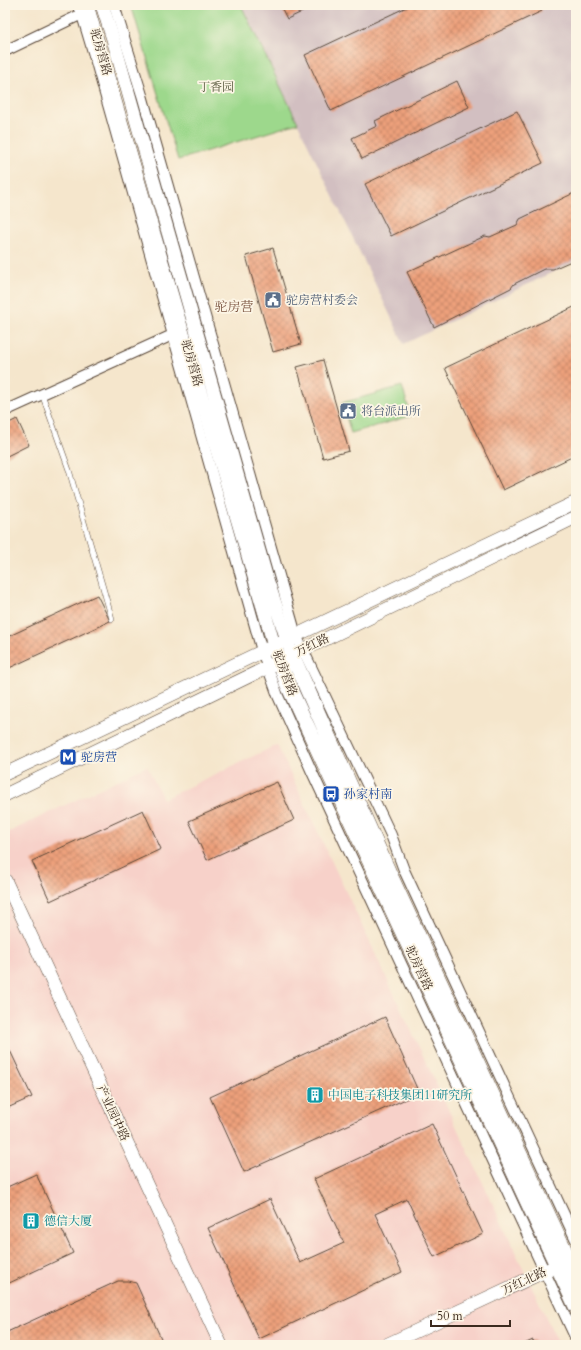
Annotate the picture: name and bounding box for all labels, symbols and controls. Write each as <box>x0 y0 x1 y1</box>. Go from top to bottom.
street label: 驼房营路 <box>87 27 115 77</box>
park label: 丁香园 <box>198 79 234 95</box>
public building icon: 驼房营村委会 <box>263 290 283 310</box>
place label: 驼房营村委会 <box>286 292 358 308</box>
district label: 驼房营 <box>214 298 254 316</box>
street label: 驼房营路 <box>178 338 206 388</box>
public building icon: 将台派出所 <box>338 401 358 421</box>
place label: 将台派出所 <box>361 403 421 419</box>
street label: 万红路 <box>292 630 332 660</box>
street label: 驼房营路 <box>269 648 301 698</box>
metro station icon: 驼房营 <box>58 747 78 767</box>
place label: 驼房营 <box>81 749 117 765</box>
bus stop icon: 孙家村南 <box>321 784 341 804</box>
place label: 孙家村南 <box>344 786 392 802</box>
street label: 驼房营路 <box>402 943 436 993</box>
street label: 产业园中路 <box>93 1082 133 1144</box>
building icon: 中国电子科技集团11研究所 <box>305 1085 325 1105</box>
place label: 中国电子科技集团11研究所 <box>328 1087 472 1103</box>
building icon: 德信大厦 <box>21 1211 41 1231</box>
place label: 德信大厦 <box>44 1213 92 1229</box>
street label: 万红北路 <box>499 1264 549 1298</box>
scale bar <box>431 1302 510 1328</box>
text: 50 m <box>437 1308 464 1324</box>

